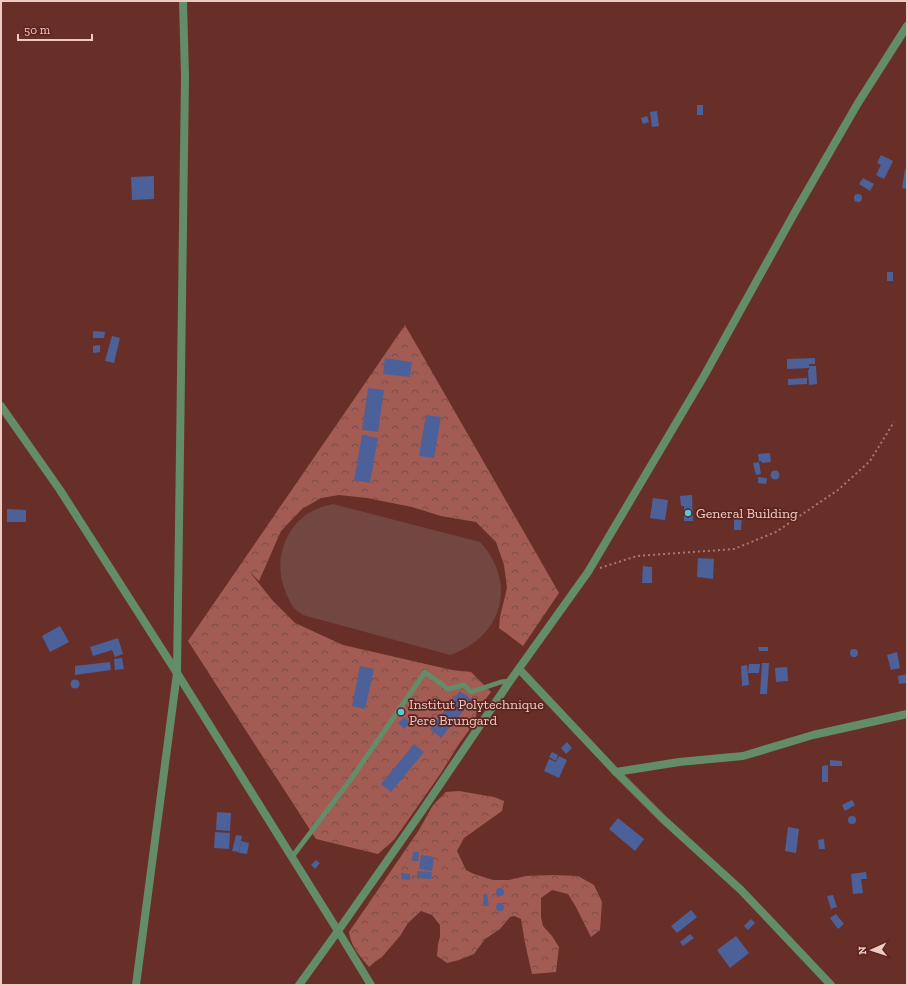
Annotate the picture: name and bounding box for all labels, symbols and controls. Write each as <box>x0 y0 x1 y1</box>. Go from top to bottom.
scale bar <box>18 16 92 42</box>
text: 50 m <box>24 23 51 37</box>
place label: General Building <box>696 505 798 522</box>
marker: General Building <box>683 508 693 518</box>
place label: Institut Polytechnique Pere Brungard <box>409 696 544 729</box>
marker: Institut Polytechnique Pere Brungard <box>396 707 406 717</box>
north arrow <box>852 930 892 970</box>
text: N <box>856 945 869 955</box>

